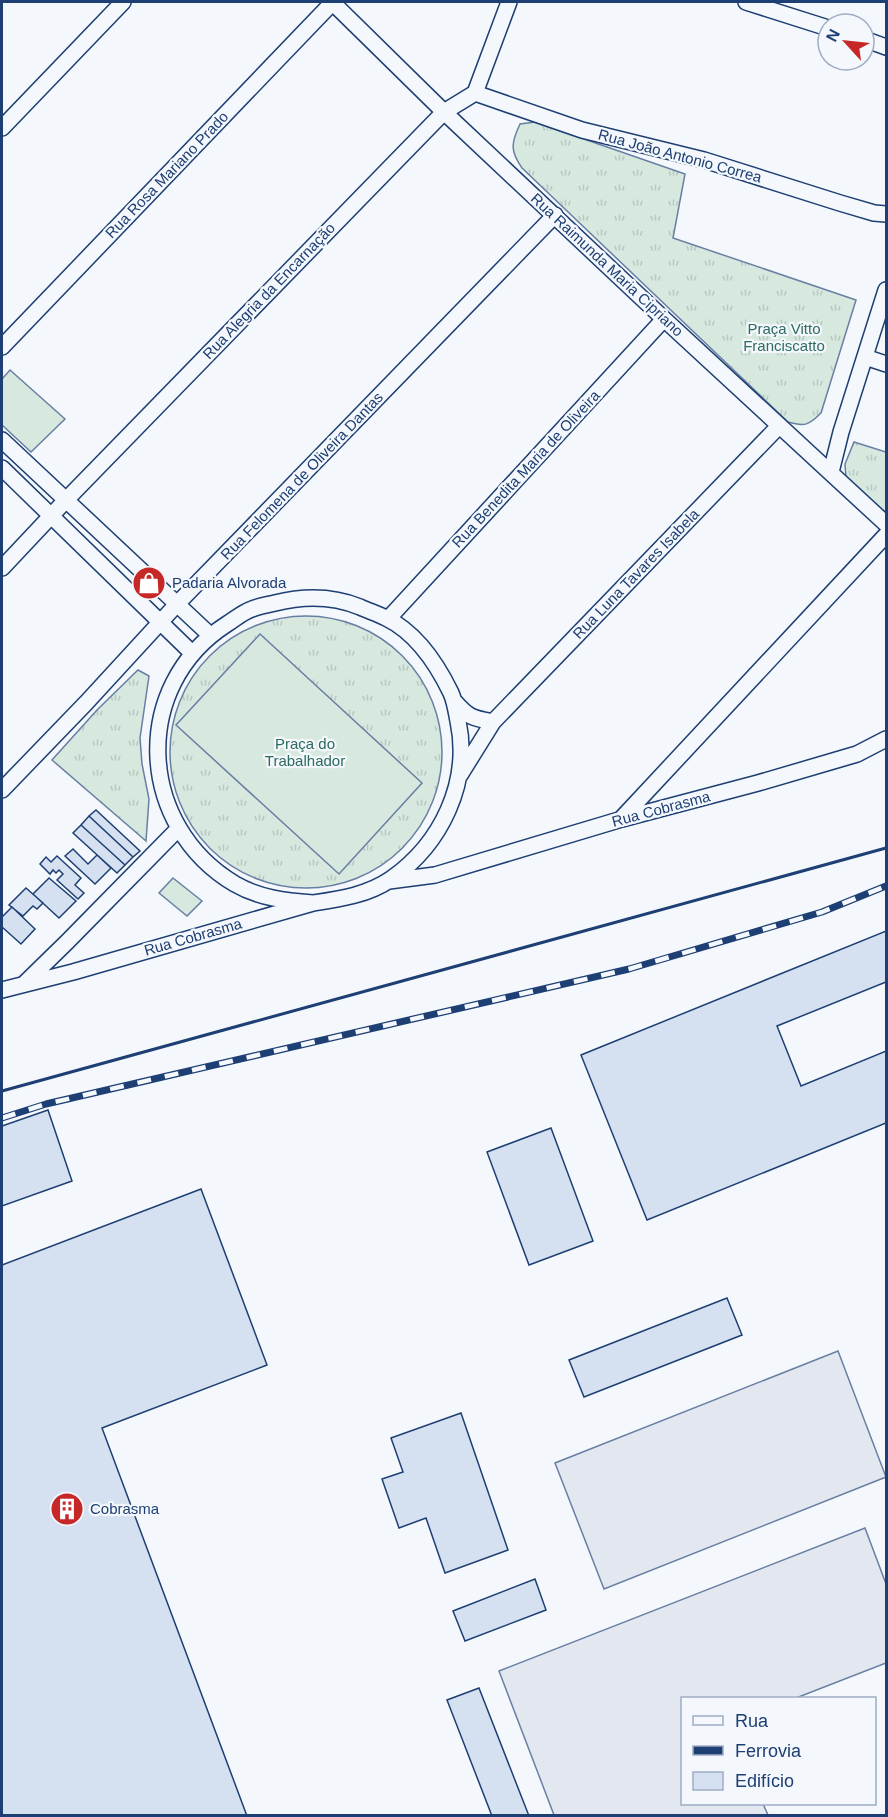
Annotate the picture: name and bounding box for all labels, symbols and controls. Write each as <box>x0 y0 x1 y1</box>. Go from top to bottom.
north arrow <box>816 12 876 72</box>
text: N <box>823 26 843 44</box>
street label: Rua Rosa Mariano Prado <box>102 108 232 241</box>
street label: Rua João Antonio Correa <box>597 126 764 186</box>
street label: Rua Raimunda Maria Cipriano <box>528 190 687 340</box>
street label: Rua Alegria da Encarnação <box>199 219 338 362</box>
park label: Praça Vitto Franciscatto <box>743 320 825 354</box>
street label: Rua Benedita Maria de Oliveira <box>448 386 603 551</box>
street label: Rua Felomena de Oliveira Dantas <box>217 388 386 563</box>
street label: Rua Luna Tavares Isabela <box>569 505 703 642</box>
shop icon: Padaria Alvorada <box>131 565 167 601</box>
place label: Padaria Alvorada <box>172 574 287 591</box>
park label: Praça do Trabalhador <box>265 735 345 769</box>
street label: Rua Cobrasma <box>610 787 712 830</box>
street label: Rua Cobrasma <box>142 914 244 959</box>
building icon: Cobrasma <box>49 1491 85 1527</box>
place label: Cobrasma <box>90 1500 160 1517</box>
legend <box>681 1697 876 1805</box>
text: Rua <box>735 1711 769 1731</box>
text: Ferrovia <box>735 1741 802 1761</box>
text: Edifício <box>735 1771 794 1791</box>

